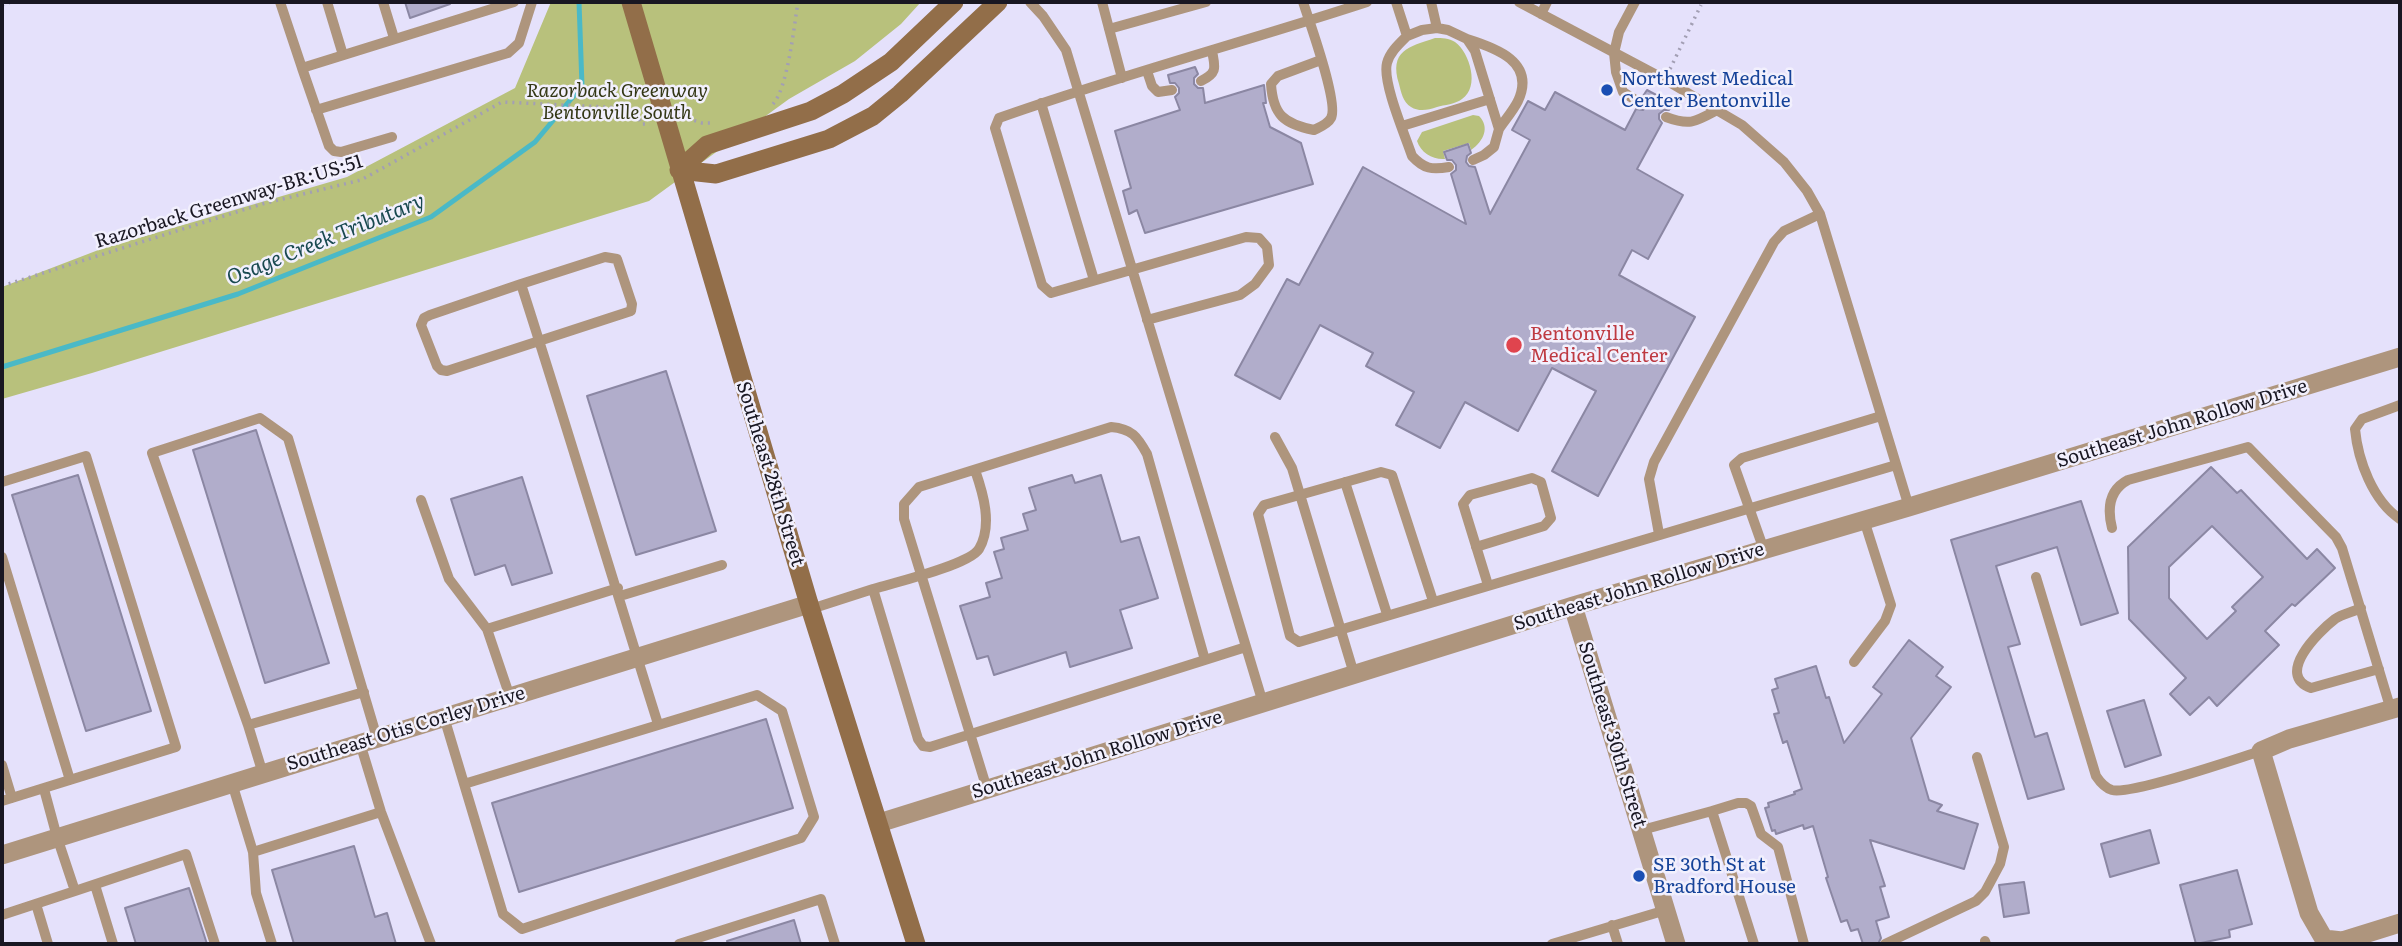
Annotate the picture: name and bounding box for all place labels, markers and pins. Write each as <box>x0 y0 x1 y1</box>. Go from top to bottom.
place label: Northwest Medical Center Bentonville <box>1621 68 1793 112</box>
marker: Northwest Medical Center Bentonville <box>1599 82 1615 98</box>
place label: Bentonville Medical Center <box>1530 323 1668 367</box>
marker: Bentonville Medical Center <box>1504 335 1524 355</box>
place label: SE 30th St at Bradford House <box>1653 854 1796 898</box>
marker: SE 30th St at Bradford House <box>1631 868 1647 884</box>

